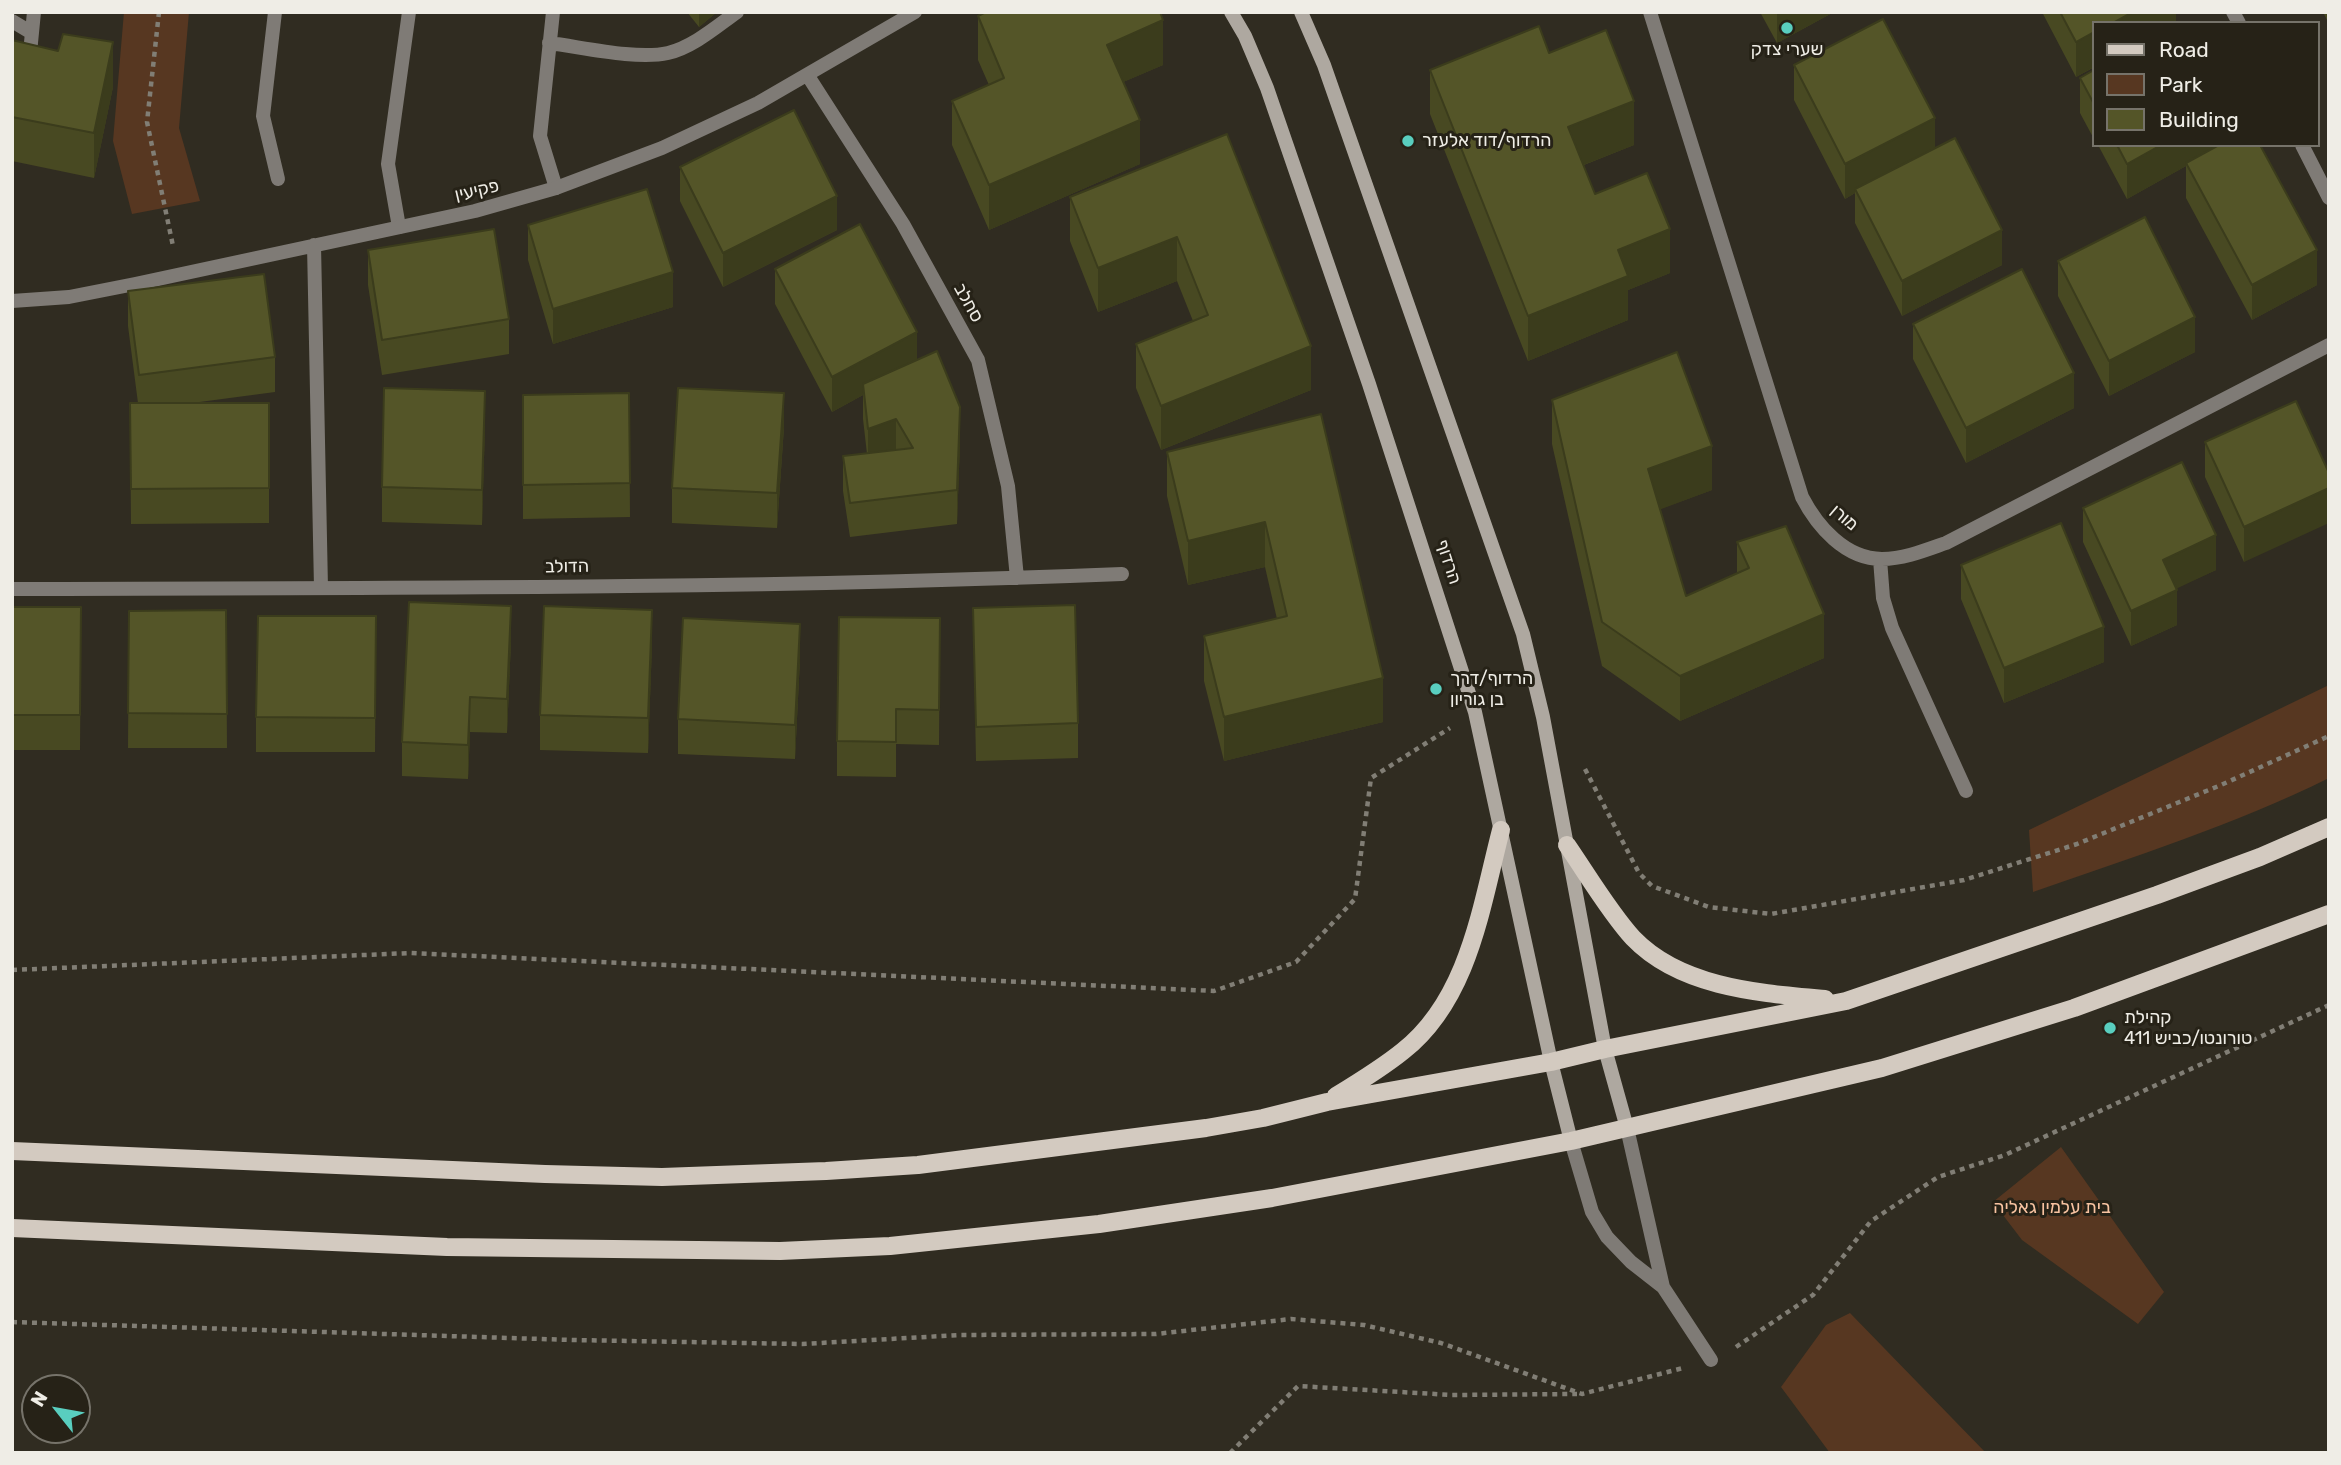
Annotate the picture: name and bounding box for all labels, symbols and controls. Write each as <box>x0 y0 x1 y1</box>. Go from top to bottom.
marker: שערי צדק <box>1779 20 1795 36</box>
legend <box>2092 21 2320 147</box>
text: Road <box>2159 37 2209 62</box>
place label: שערי צדק <box>1751 39 1823 61</box>
text: Park <box>2159 72 2203 97</box>
text: Building <box>2159 107 2239 132</box>
place label: הרדוף/דוד אלעזר <box>1422 130 1551 152</box>
marker: הרדוף/דוד אלעזר <box>1400 133 1416 149</box>
street label: פקיעין <box>453 175 501 207</box>
street label: סחלב <box>949 280 987 326</box>
street label: מורן <box>1826 500 1862 536</box>
street label: הרדוף <box>1431 537 1465 587</box>
street label: הדולב <box>545 556 589 578</box>
place label: הרדוף/דרך בן גוריון <box>1450 668 1533 710</box>
marker: הרדוף/דרך בן גוריון <box>1428 681 1444 697</box>
place label: קהילת טורונטו/כביש 411 <box>2124 1007 2252 1050</box>
marker: קהילת טורונטו/כביש 411 <box>2102 1020 2118 1036</box>
park label: בית עלמין גאליה <box>1993 1197 2111 1219</box>
north arrow <box>21 1374 91 1444</box>
text: N <box>26 1387 53 1411</box>

